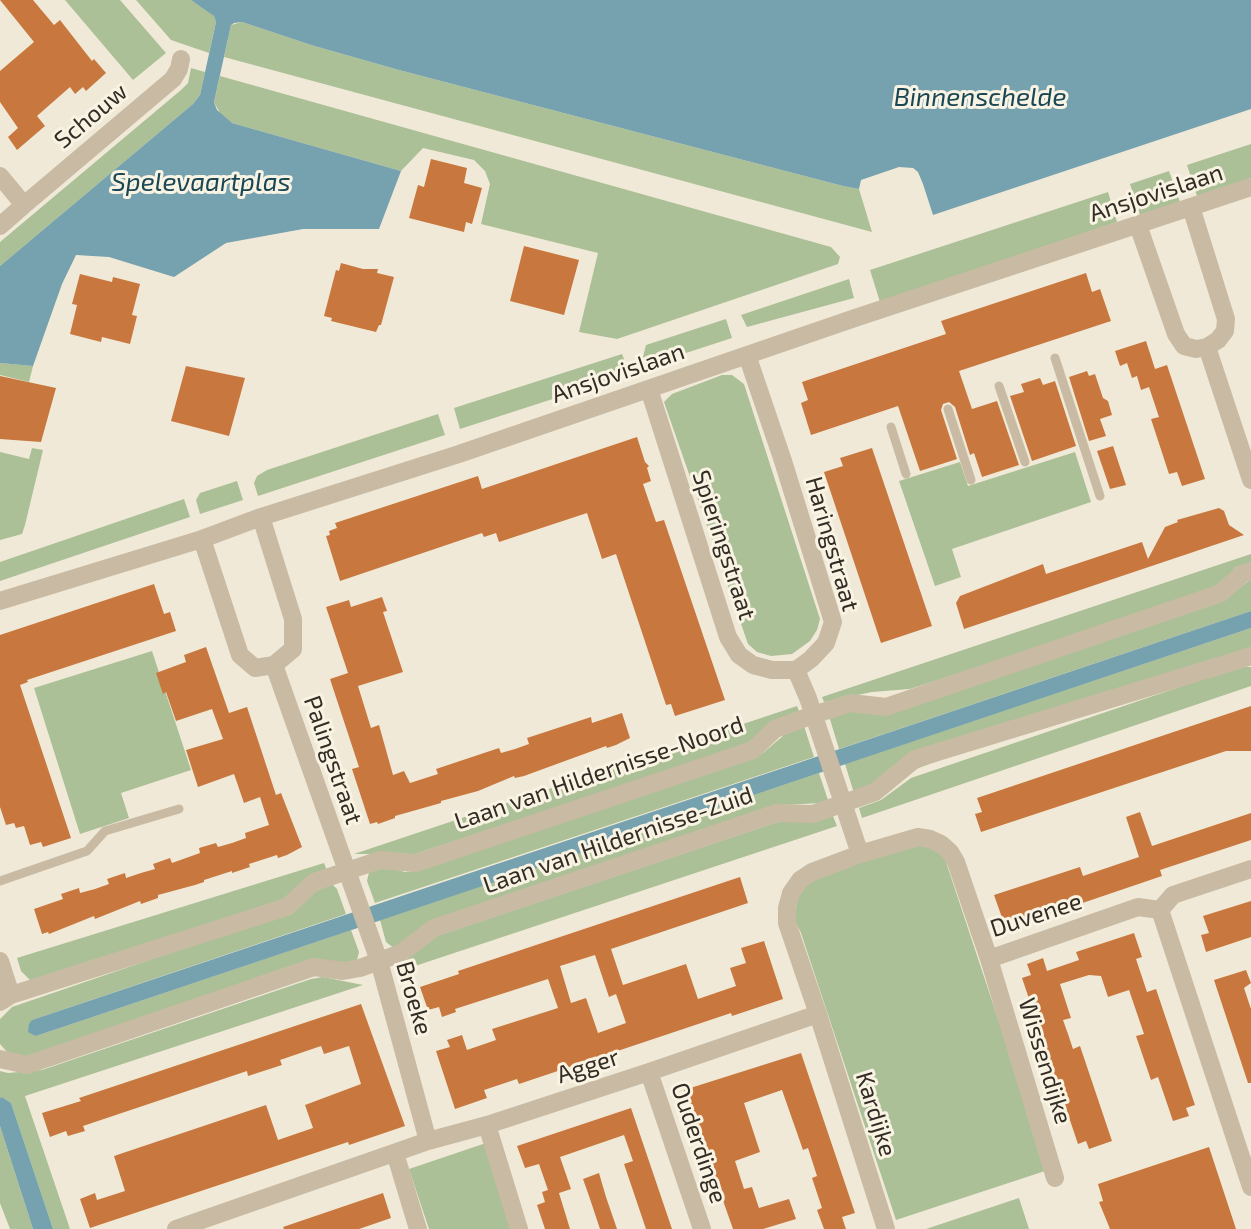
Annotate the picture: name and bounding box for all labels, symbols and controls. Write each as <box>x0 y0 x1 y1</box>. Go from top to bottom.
street label: Schouw <box>49 77 133 155</box>
water label: Binnenschelde <box>894 81 1066 113</box>
street label: Ansjovislaan <box>1086 158 1226 228</box>
water label: Spelevaartplas <box>111 166 291 198</box>
street label: Ansjovislaan <box>548 337 688 409</box>
street label: Spieringstraat <box>686 467 762 623</box>
street label: Haringstraat <box>799 473 865 615</box>
street label: Palingstraat <box>298 692 368 828</box>
street label: Laan van Hildernisse-Noord <box>451 710 747 836</box>
street label: Laan van Hildernisse-Zuid <box>479 780 757 900</box>
street label: Duvenee <box>986 887 1086 943</box>
street label: Broeke <box>390 958 438 1038</box>
street label: Wissendijke <box>1012 994 1078 1128</box>
street label: Agger <box>553 1042 623 1090</box>
street label: Kardijke <box>849 1068 903 1160</box>
street label: Ouderdinge <box>665 1079 733 1207</box>

